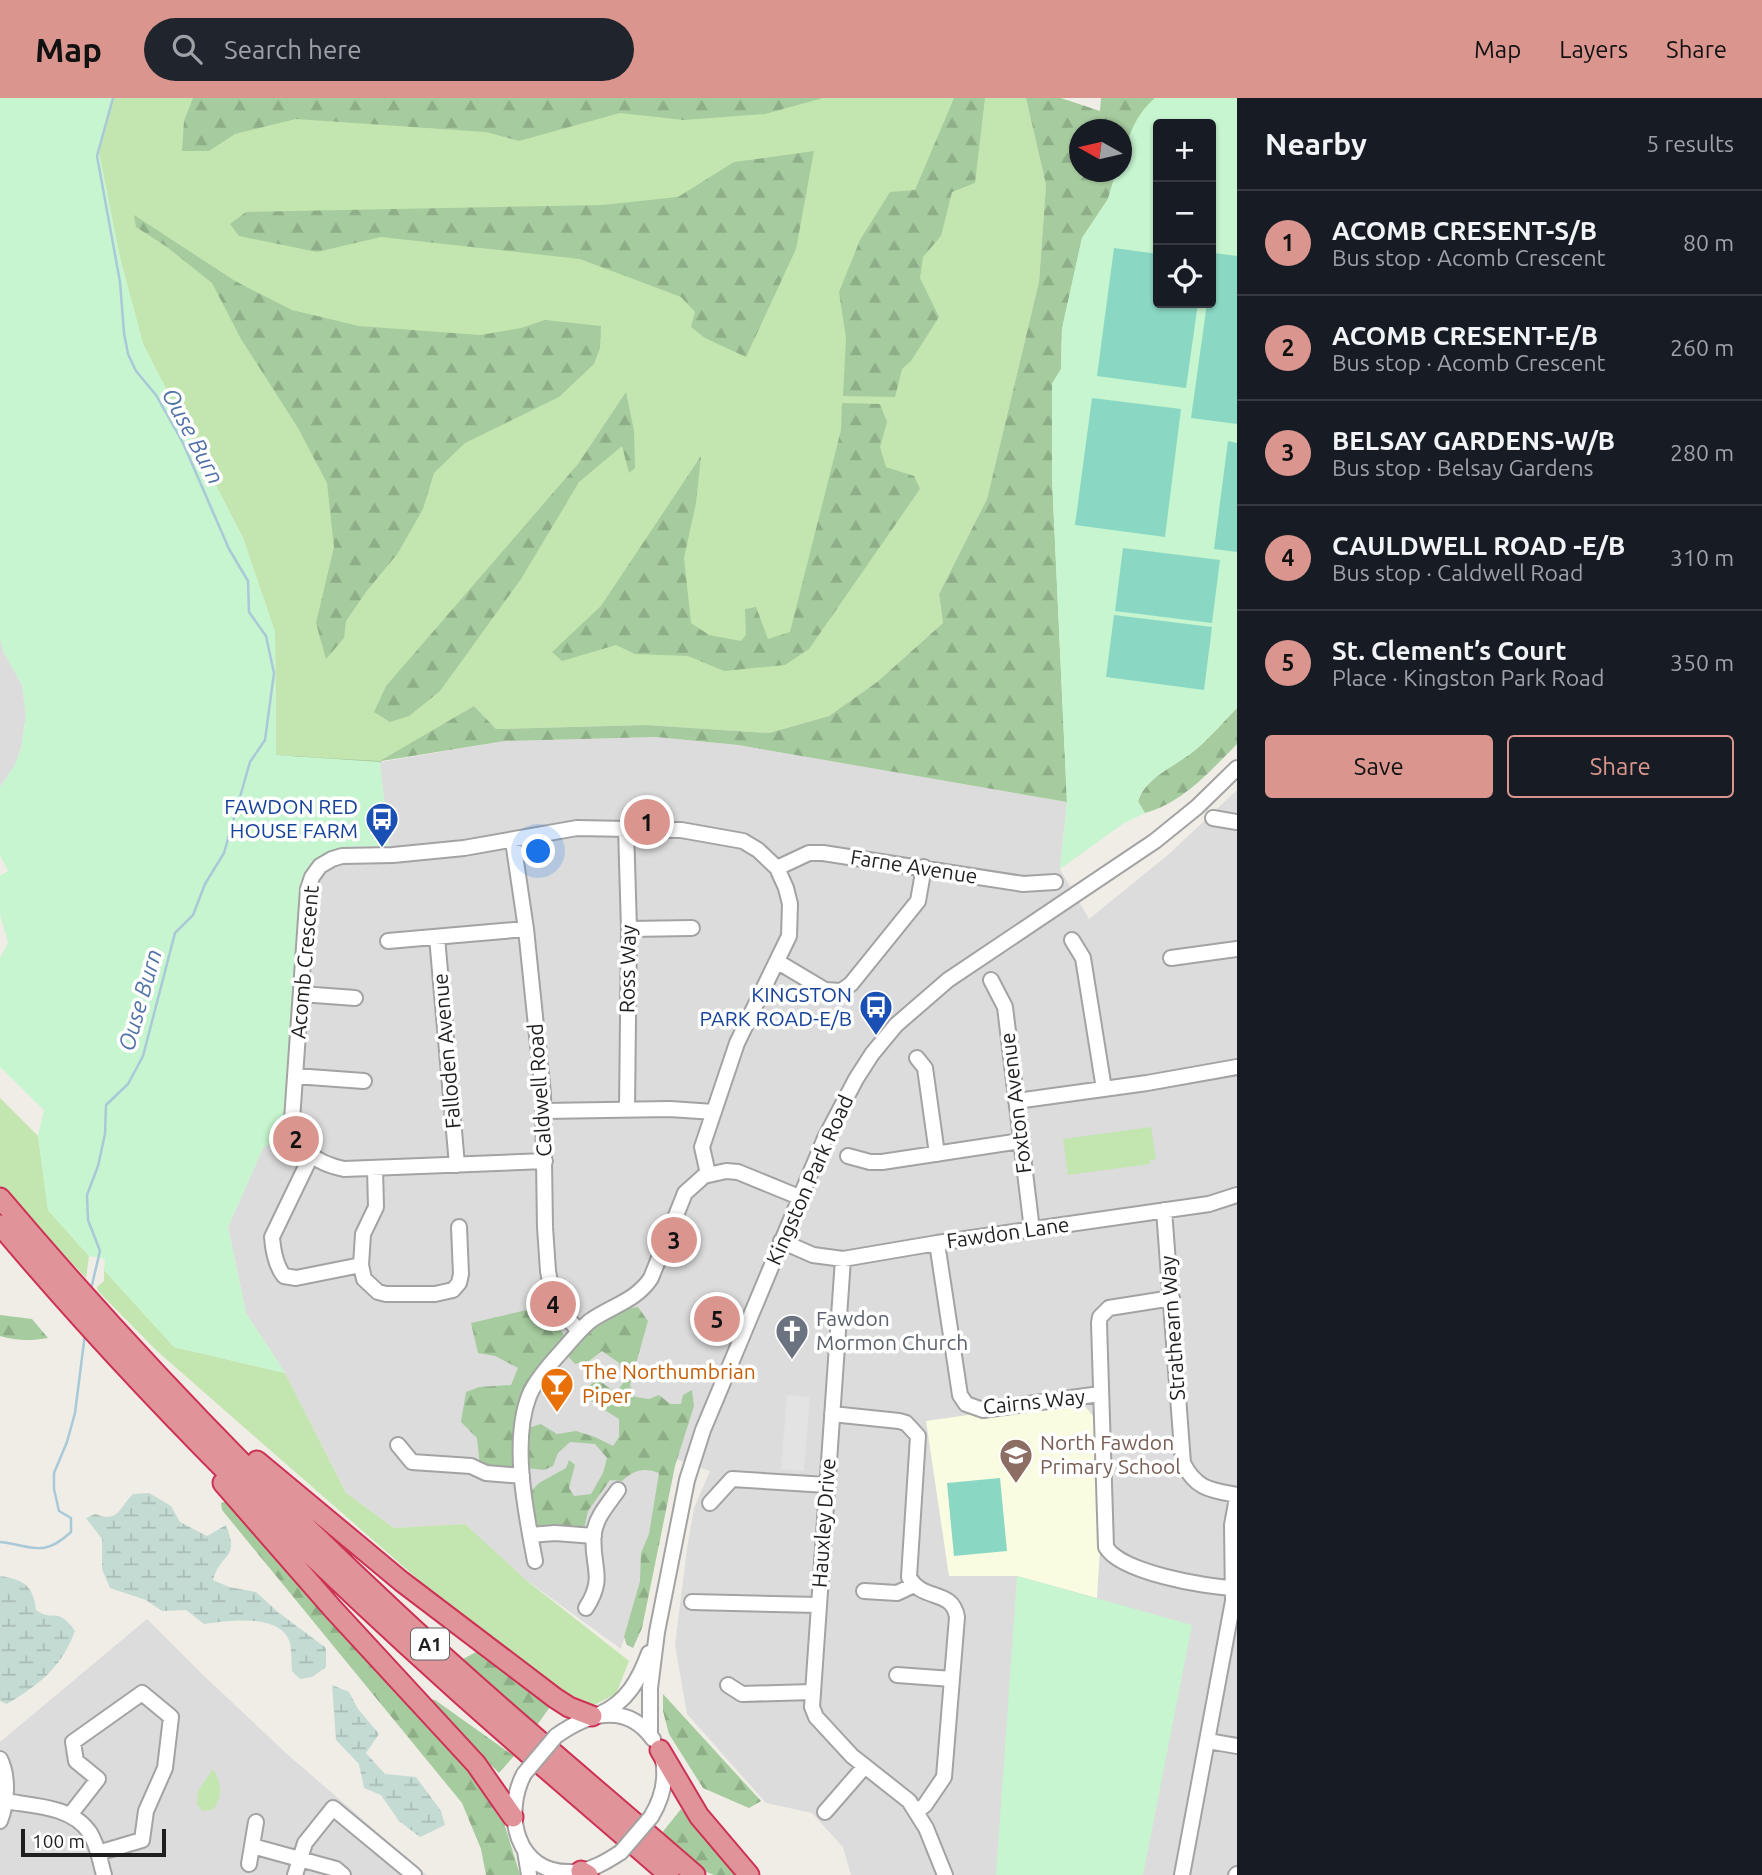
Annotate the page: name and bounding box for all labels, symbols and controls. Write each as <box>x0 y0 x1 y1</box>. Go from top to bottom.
search box <box>144 18 634 81</box>
icon: search <box>168 30 206 68</box>
text: Map <box>35 31 102 68</box>
text: Search here <box>224 35 362 64</box>
text: Map <box>1474 36 1521 63</box>
text: Layers <box>1559 36 1628 63</box>
text: Share <box>1666 36 1727 63</box>
north arrow <box>1069 119 1132 182</box>
map controls <box>1153 119 1216 308</box>
button: + <box>1153 119 1216 182</box>
text: Nearby <box>1265 127 1367 161</box>
text: 5 results <box>1646 131 1734 156</box>
button: − <box>1153 182 1216 245</box>
text: ACOMB CRESENT-S/B <box>1332 216 1597 245</box>
text: 1 <box>1282 230 1294 255</box>
text: 80 m <box>1683 230 1734 255</box>
button: locate <box>1153 245 1216 308</box>
text: Bus stop · Acomb Crescent <box>1332 245 1606 270</box>
text: ACOMB CRESENT-E/B <box>1332 321 1598 350</box>
text: 2 <box>1282 335 1294 360</box>
text: 260 m <box>1670 335 1734 360</box>
text: Bus stop · Acomb Crescent <box>1332 350 1606 375</box>
water label: Ouse Burn <box>158 384 229 488</box>
text: BELSAY GARDENS-W/B <box>1332 426 1615 455</box>
text: 3 <box>1282 440 1294 465</box>
text: 280 m <box>1670 440 1734 465</box>
text: Bus stop · Belsay Gardens <box>1332 455 1594 480</box>
text: CAULDWELL ROAD -E/B <box>1332 531 1625 560</box>
text: 4 <box>1282 545 1294 570</box>
text: 310 m <box>1670 545 1734 570</box>
text: Bus stop · Caldwell Road <box>1332 560 1583 585</box>
text: St. Clement’s Court <box>1332 636 1566 665</box>
text: 5 <box>1282 650 1294 675</box>
text: 350 m <box>1670 650 1734 675</box>
text: Place · Kingston Park Road <box>1332 665 1604 690</box>
button: Save <box>1265 735 1493 798</box>
button: Share <box>1507 735 1734 798</box>
place label: FAWDON RED HOUSE FARM <box>224 794 358 842</box>
pin: 1 <box>624 796 670 848</box>
bus stop icon: FAWDON RED HOUSE FARM <box>363 800 401 849</box>
your location <box>521 834 555 868</box>
street label: Farne Avenue <box>849 844 979 888</box>
street label: Acomb Crescent <box>285 884 323 1040</box>
street label: Ross Way <box>614 925 640 1013</box>
water label: Ouse Burn <box>113 946 166 1054</box>
street label: Falloden Avenue <box>427 972 465 1130</box>
place label: KINGSTON PARK ROAD-E/B <box>699 982 852 1030</box>
bus stop icon: KINGSTON PARK ROAD-E/B <box>857 988 895 1037</box>
street label: Caldwell Road <box>522 1023 556 1158</box>
street label: Foxton Avenue <box>994 1031 1036 1175</box>
street label: Kingston Park Road <box>761 1091 857 1268</box>
pin: 2 <box>273 1113 319 1165</box>
street label: Fawdon Lane <box>945 1212 1071 1253</box>
pin: 3 <box>651 1214 697 1266</box>
street label: Strathearn Way <box>1155 1255 1189 1401</box>
pin: 4 <box>530 1278 576 1330</box>
pin: 5 <box>694 1293 740 1345</box>
place label: Fawdon Mormon Church <box>816 1306 968 1354</box>
church icon: Fawdon Mormon Church <box>773 1312 811 1361</box>
place label: The Northumbrian Piper <box>582 1359 756 1407</box>
bar icon: The Northumbrian Piper <box>538 1365 576 1414</box>
street label: Cairns Way <box>982 1384 1086 1418</box>
place label: North Fawdon Primary School <box>1040 1430 1181 1478</box>
school or university icon: North Fawdon Primary School <box>997 1436 1035 1485</box>
street label: Hauxley Drive <box>807 1457 839 1588</box>
road number: A1 <box>411 1628 449 1660</box>
scale bar <box>21 1826 166 1858</box>
text: 100 m <box>32 1830 85 1852</box>

